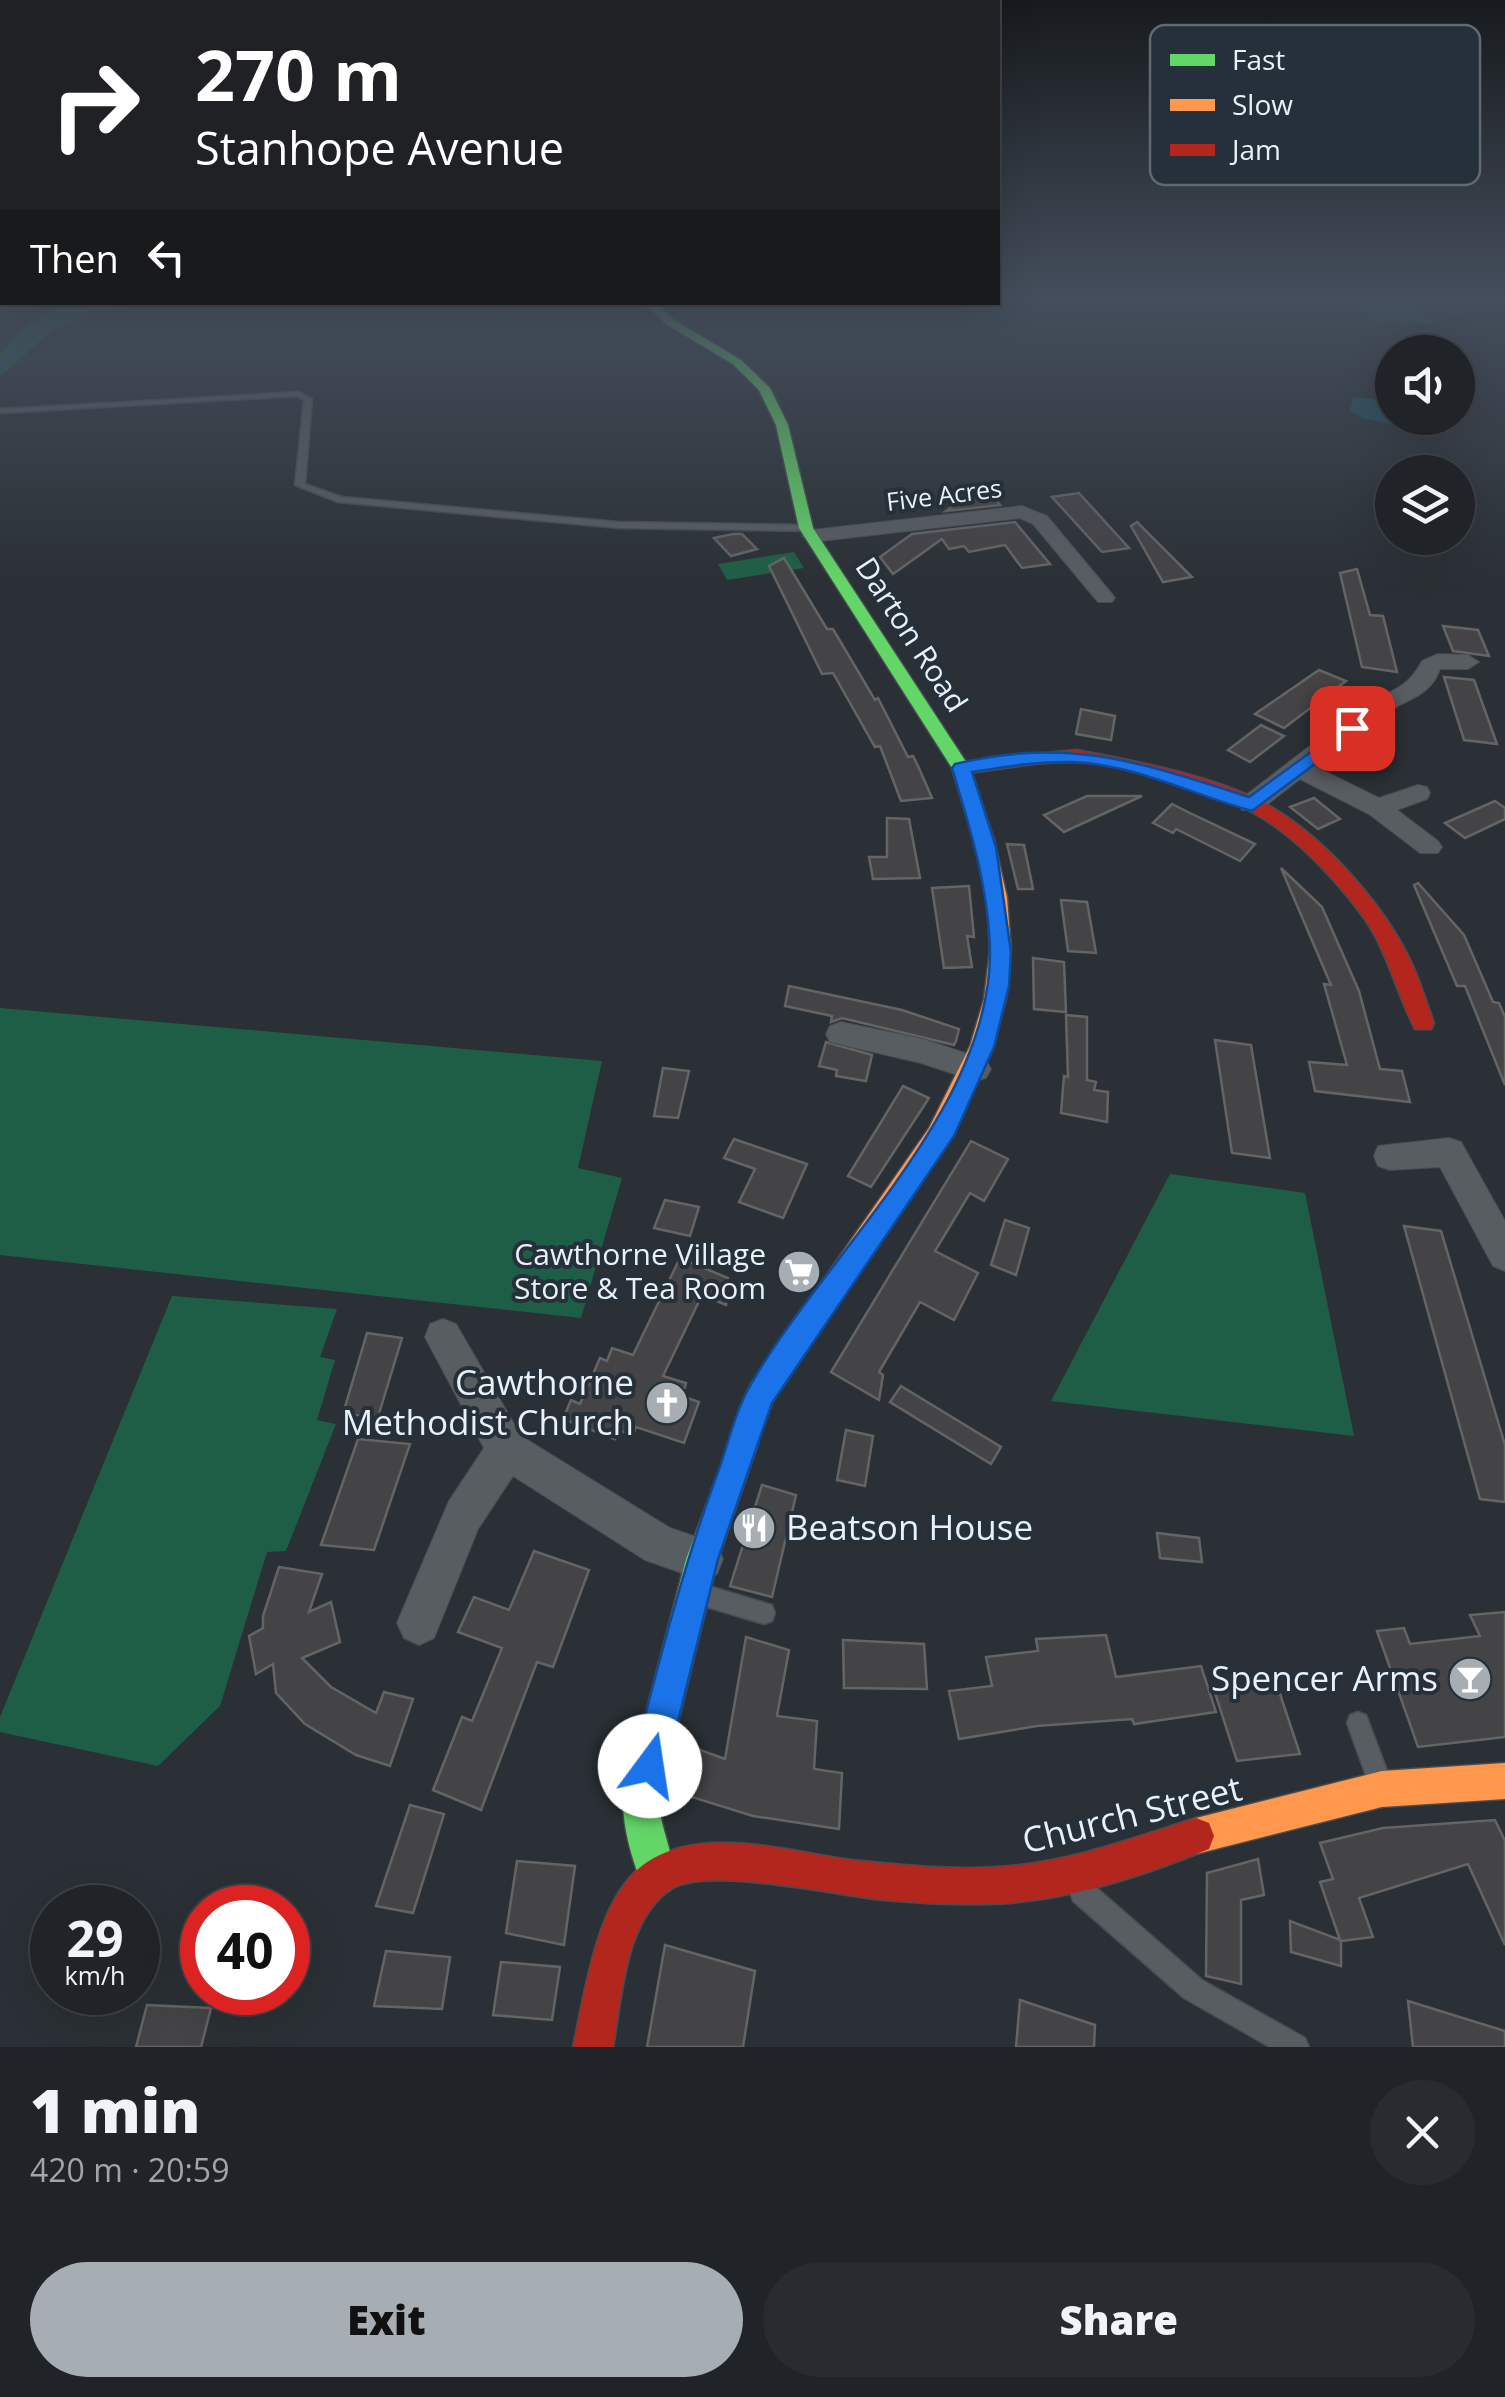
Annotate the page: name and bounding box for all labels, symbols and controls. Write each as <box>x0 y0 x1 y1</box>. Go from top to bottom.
legend <box>1150 25 1480 185</box>
text: 270 m <box>195 26 402 122</box>
icon: right <box>30 40 160 170</box>
text: Fast <box>1232 40 1285 78</box>
text: Slow <box>1232 85 1293 123</box>
text: Stanhope Avenue <box>195 117 564 178</box>
text: Jam <box>1229 130 1281 168</box>
icon: left <box>139 230 194 285</box>
text: Then <box>30 232 119 284</box>
map controls <box>1375 335 1475 555</box>
button: sound <box>1375 335 1475 435</box>
button: layers <box>1375 455 1475 555</box>
street label: Five Acres <box>884 470 1004 518</box>
street label: Darton Road <box>847 549 978 720</box>
pin <box>1310 686 1395 771</box>
icon: arrive <box>1325 701 1380 756</box>
place label: Cawthorne Village Store & Tea Room <box>514 1233 766 1308</box>
supermarket icon: Cawthorne Village Store & Tea Room <box>776 1249 822 1295</box>
place label: Cawthorne Methodist Church <box>342 1358 634 1445</box>
church icon: Cawthorne Methodist Church <box>644 1380 690 1426</box>
place label: Beatson House <box>786 1503 1033 1550</box>
restaurant icon: Beatson House <box>731 1505 777 1551</box>
place label: Spencer Arms <box>1211 1654 1438 1701</box>
bar icon: Spencer Arms <box>1447 1656 1493 1702</box>
position arrow <box>598 1714 702 1818</box>
street label: Church Street <box>1017 1764 1246 1863</box>
speed limit sign: 40 <box>180 1885 310 2015</box>
text: 29 <box>66 1904 124 1972</box>
text: km/h <box>65 1958 125 1992</box>
text: 1 min <box>30 2069 200 2151</box>
button: close <box>1370 2080 1475 2185</box>
text: 420 m · 20:59 <box>30 2148 229 2191</box>
button: Exit <box>30 2262 743 2377</box>
button: Share <box>763 2262 1475 2377</box>

